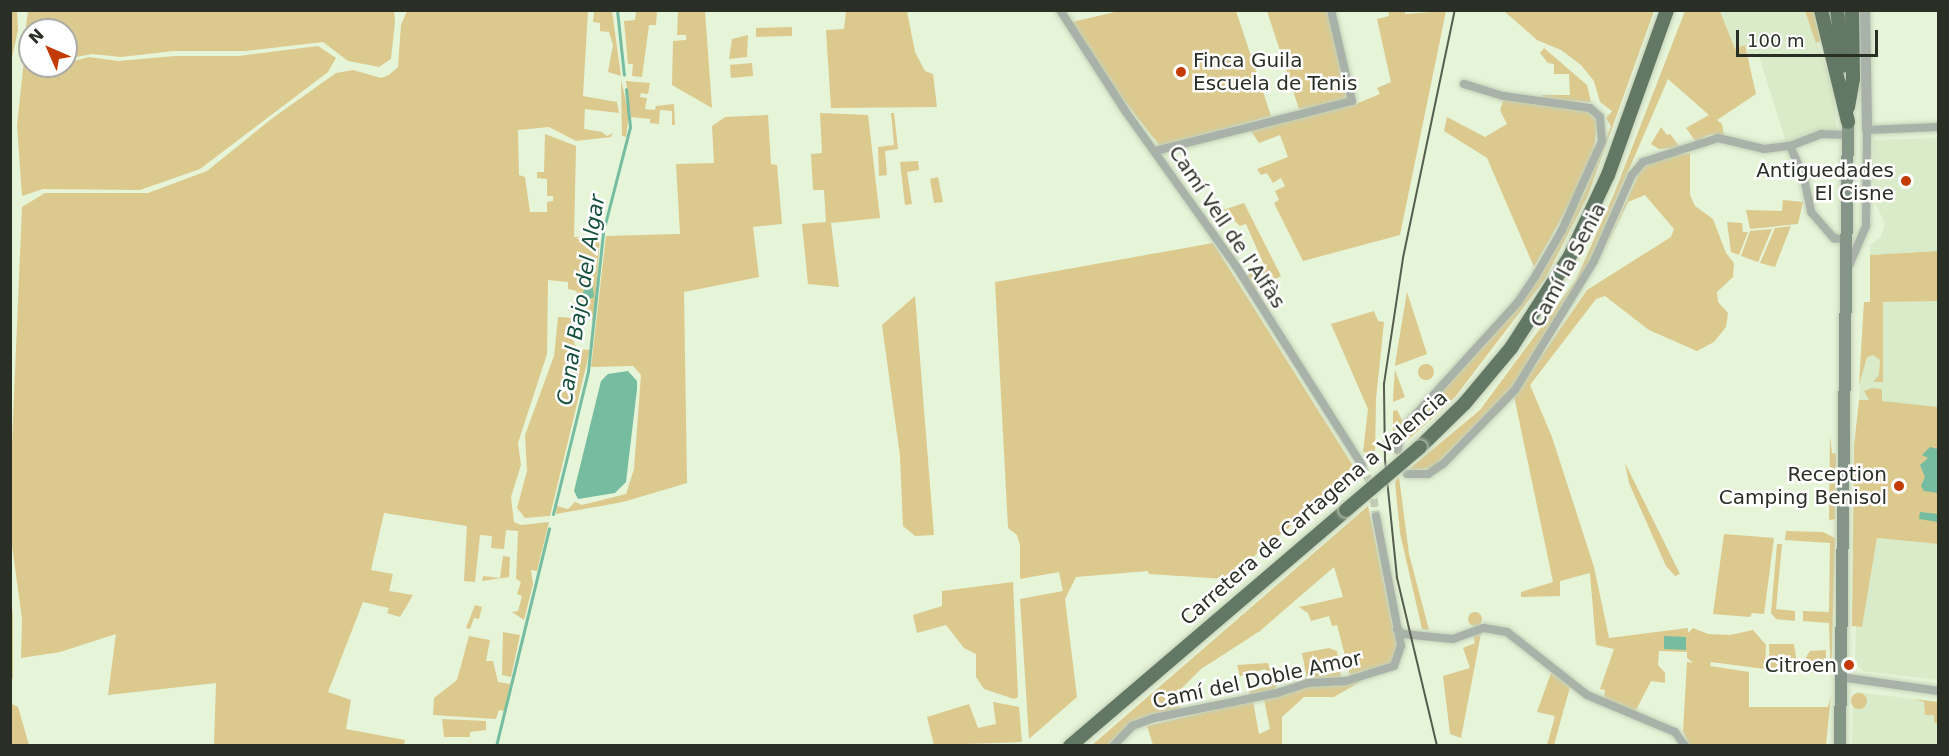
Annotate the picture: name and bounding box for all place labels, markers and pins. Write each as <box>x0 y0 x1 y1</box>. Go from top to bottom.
place label: Finca Guila Escuela de Tenis <box>1193 48 1357 95</box>
marker: Finca Guila Escuela de Tenis <box>1174 65 1188 79</box>
place label: Antiguedades El Cisne <box>1756 158 1894 205</box>
marker: Antiguedades El Cisne <box>1899 174 1913 188</box>
place label: Reception Camping Benisol <box>1719 462 1887 509</box>
marker: Reception Camping Benisol <box>1892 479 1906 493</box>
place label: Citroen <box>1765 653 1837 677</box>
marker: Citroen <box>1842 658 1856 672</box>

